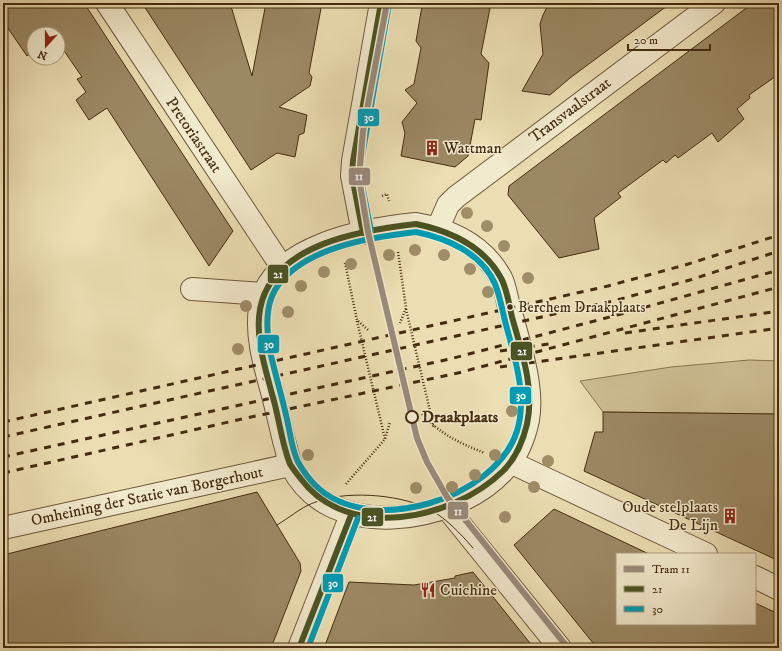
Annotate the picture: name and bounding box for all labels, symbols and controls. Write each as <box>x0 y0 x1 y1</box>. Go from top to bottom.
north arrow <box>26 26 66 66</box>
scale bar <box>628 26 710 52</box>
text: 20 m <box>634 33 658 48</box>
text: N <box>36 46 49 63</box>
street label: Transvaalstraat <box>525 73 615 147</box>
street label: Pretoriastraat <box>161 93 227 177</box>
line badge: 30 <box>357 108 380 127</box>
text: 30 <box>364 111 374 125</box>
place label: Wattman <box>443 138 503 158</box>
building icon: Wattman <box>423 139 441 157</box>
line badge: 11 <box>348 167 371 186</box>
text: 11 <box>355 170 363 184</box>
line badge: 21 <box>267 264 289 284</box>
text: 21 <box>273 268 283 282</box>
place label: Berchem Draakplaats <box>518 298 646 317</box>
marker: Berchem Draakplaats <box>505 302 515 312</box>
line badge: 30 <box>257 334 280 354</box>
text: 30 <box>264 338 274 352</box>
line badge: 21 <box>510 341 533 361</box>
text: 21 <box>517 345 527 359</box>
line badge: 30 <box>509 386 532 405</box>
text: 30 <box>516 389 526 403</box>
place label: Draakplaats <box>422 407 499 427</box>
marker: Draakplaats <box>405 410 419 424</box>
street label: Omheining der Statie van Borgerhout <box>29 462 265 530</box>
place label: Oude stelplaats De Lijn <box>622 497 719 535</box>
line badge: 11 <box>447 501 469 520</box>
text: 11 <box>454 505 462 519</box>
line badge: 21 <box>361 507 384 527</box>
building icon: Oude stelplaats De Lijn <box>721 507 739 525</box>
text: 21 <box>367 511 377 525</box>
legend <box>616 553 756 625</box>
text: Tram 11 <box>652 562 690 577</box>
line badge: 30 <box>322 573 344 593</box>
text: 30 <box>328 577 338 591</box>
place label: Cuichine <box>440 580 497 600</box>
restaurant icon: Cuichine <box>419 581 437 599</box>
text: 21 <box>652 582 662 597</box>
text: 30 <box>652 602 663 617</box>

